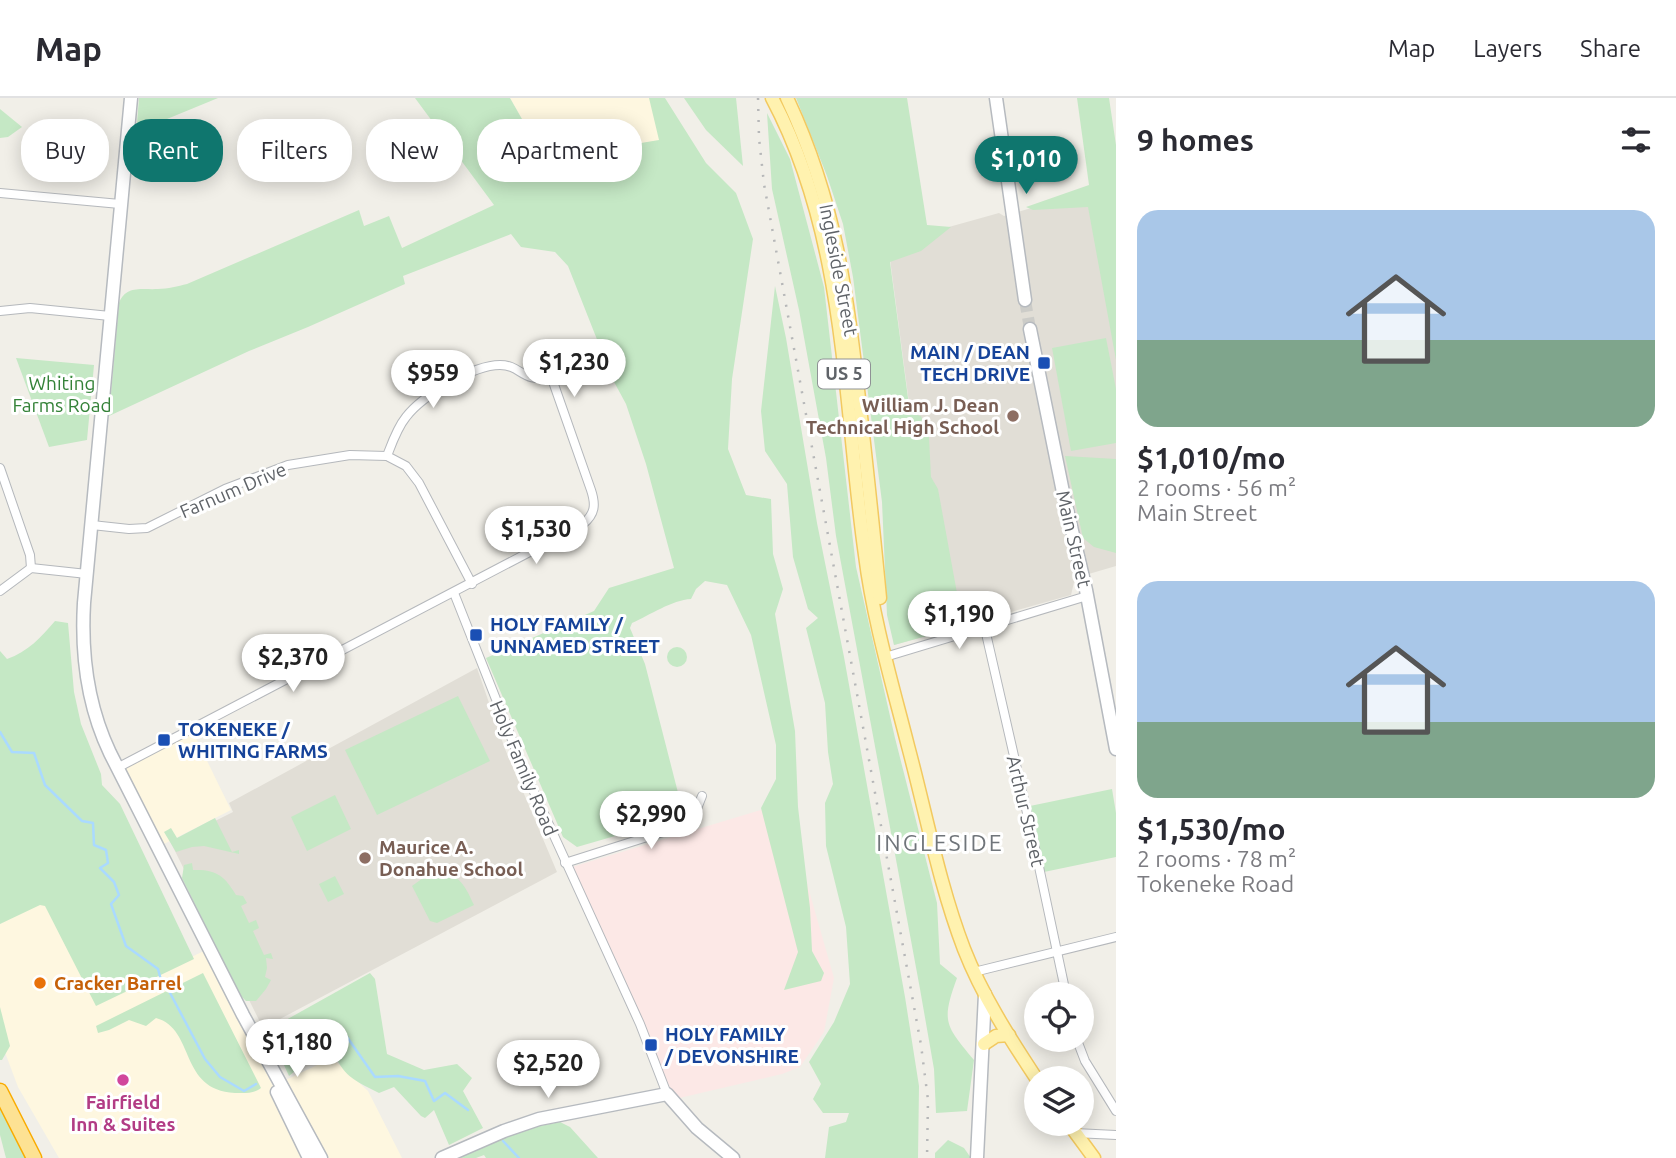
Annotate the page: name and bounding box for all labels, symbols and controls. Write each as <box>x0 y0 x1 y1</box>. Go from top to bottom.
text: Map <box>35 30 102 67</box>
text: Map <box>1388 35 1435 62</box>
text: Layers <box>1473 35 1542 62</box>
text: Share <box>1580 35 1641 62</box>
chip: Buy <box>21 119 109 182</box>
chip: Rent <box>123 119 223 182</box>
chip: Filters <box>237 119 352 182</box>
chip: New <box>366 119 463 182</box>
chip: Apartment <box>477 119 642 182</box>
icon: filters <box>1617 121 1655 159</box>
text: 9 homes <box>1137 123 1254 157</box>
pin: $1,010 <box>969 136 1083 196</box>
text: $1,010 <box>991 146 1061 171</box>
street label: Ingleside Street <box>815 202 863 338</box>
icon: home <box>1333 256 1459 382</box>
pin: $1,230 <box>517 340 631 399</box>
place label: MAIN / DEAN TECH DRIVE <box>910 341 1030 385</box>
text: $1,230 <box>539 349 609 374</box>
pin: $959 <box>392 350 474 410</box>
marker: MAIN / DEAN TECH DRIVE <box>1036 355 1052 371</box>
text: $959 <box>407 360 459 385</box>
road number: US 5 <box>818 360 870 388</box>
park label: Whiting Farms Road <box>12 372 112 416</box>
place label: William J. Dean Technical High School <box>806 394 999 438</box>
marker: William J. Dean Technical High School <box>1005 408 1021 424</box>
text: $1,010/mo <box>1137 441 1286 475</box>
street label: Farnum Drive <box>176 458 290 522</box>
text: 2 rooms · 56 m² <box>1137 475 1296 500</box>
street label: Main Street <box>1052 488 1096 590</box>
text: Main Street <box>1137 500 1257 525</box>
pin: $1,530 <box>479 506 593 566</box>
text: $1,530 <box>501 516 571 541</box>
pin: $1,190 <box>902 592 1016 651</box>
text: $1,190 <box>924 601 994 626</box>
place label: HOLY FAMILY / UNNAMED STREET <box>490 613 661 657</box>
marker: HOLY FAMILY / UNNAMED STREET <box>468 627 484 643</box>
icon: home <box>1333 627 1459 753</box>
pin: $2,370 <box>236 634 350 694</box>
text: $2,370 <box>258 644 328 669</box>
street label: Holy Family Road <box>486 697 562 839</box>
place label: TOKENEKE / WHITING FARMS <box>178 718 328 762</box>
marker: TOKENEKE / WHITING FARMS <box>156 732 172 748</box>
street label: Arthur Street <box>1003 753 1050 869</box>
pin: $2,990 <box>594 792 708 851</box>
text: $2,990 <box>616 801 686 826</box>
text: $1,530/mo <box>1137 812 1286 846</box>
district label: INGLESIDE <box>876 830 1004 855</box>
place label: Maurice A. Donahue School <box>379 836 524 880</box>
text: 2 rooms · 78 m² <box>1137 846 1296 871</box>
marker: Maurice A. Donahue School <box>357 850 373 866</box>
text: Tokeneke Road <box>1137 871 1294 896</box>
place label: Cracker Barrel <box>54 972 182 994</box>
marker: Cracker Barrel <box>32 975 48 991</box>
map controls <box>1024 982 1094 1136</box>
button: locate <box>1024 982 1094 1052</box>
pin: $1,180 <box>240 1020 354 1079</box>
place label: HOLY FAMILY / DEVONSHIRE <box>664 1023 799 1067</box>
text: $1,180 <box>262 1029 332 1054</box>
marker: HOLY FAMILY / DEVONSHIRE <box>643 1037 659 1053</box>
pin: $2,520 <box>491 1040 605 1100</box>
text: $2,520 <box>513 1050 583 1075</box>
button: layers <box>1024 1066 1094 1136</box>
marker: Fairfield Inn & Suites <box>115 1072 131 1088</box>
place label: Fairfield Inn & Suites <box>70 1091 176 1135</box>

